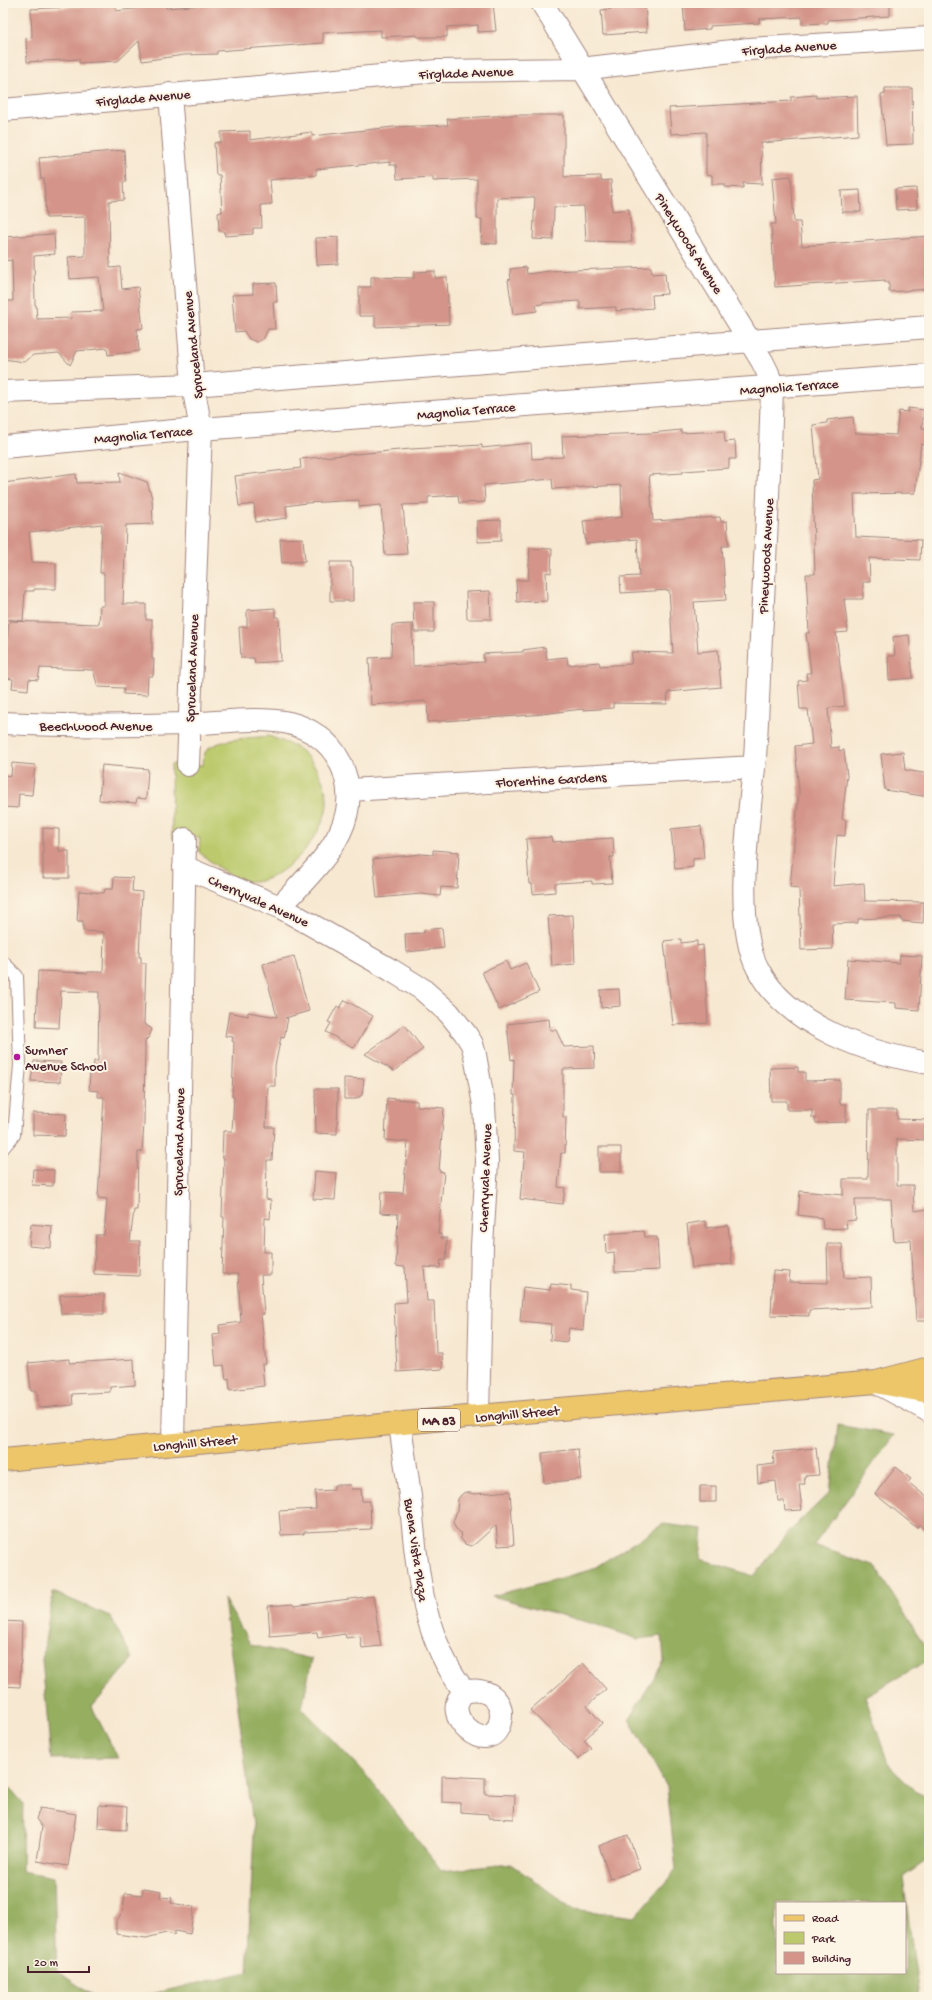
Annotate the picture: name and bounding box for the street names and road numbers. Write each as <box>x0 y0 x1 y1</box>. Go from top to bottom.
street label: Firglade Avenue <box>740 38 838 61</box>
street label: Firglade Avenue <box>417 64 515 85</box>
street label: Firglade Avenue <box>94 87 192 112</box>
street label: Pineywoods Avenue <box>649 190 726 299</box>
street label: Spruceland Avenue <box>180 289 209 399</box>
street label: Magnolia Terrace <box>739 377 840 400</box>
street label: Magnolia Terrace <box>416 400 517 425</box>
street label: Magnolia Terrace <box>93 424 194 449</box>
street label: Pineywoods Avenue <box>756 497 779 615</box>
street label: Spruceland Avenue <box>183 613 204 722</box>
street label: Beechwood Avenue <box>39 719 153 736</box>
street label: Florentine Gardens <box>494 770 608 793</box>
street label: Cherryvale Avenue <box>205 872 312 932</box>
street label: Spruceland Avenue <box>171 1087 190 1196</box>
street label: Cherryvale Avenue <box>476 1123 497 1233</box>
street label: Longhill Street <box>474 1403 561 1428</box>
road number: MA 83 <box>418 1409 460 1431</box>
street label: Longhill Street <box>152 1432 239 1457</box>
street label: Buena Vista Plaza <box>399 1497 430 1604</box>

